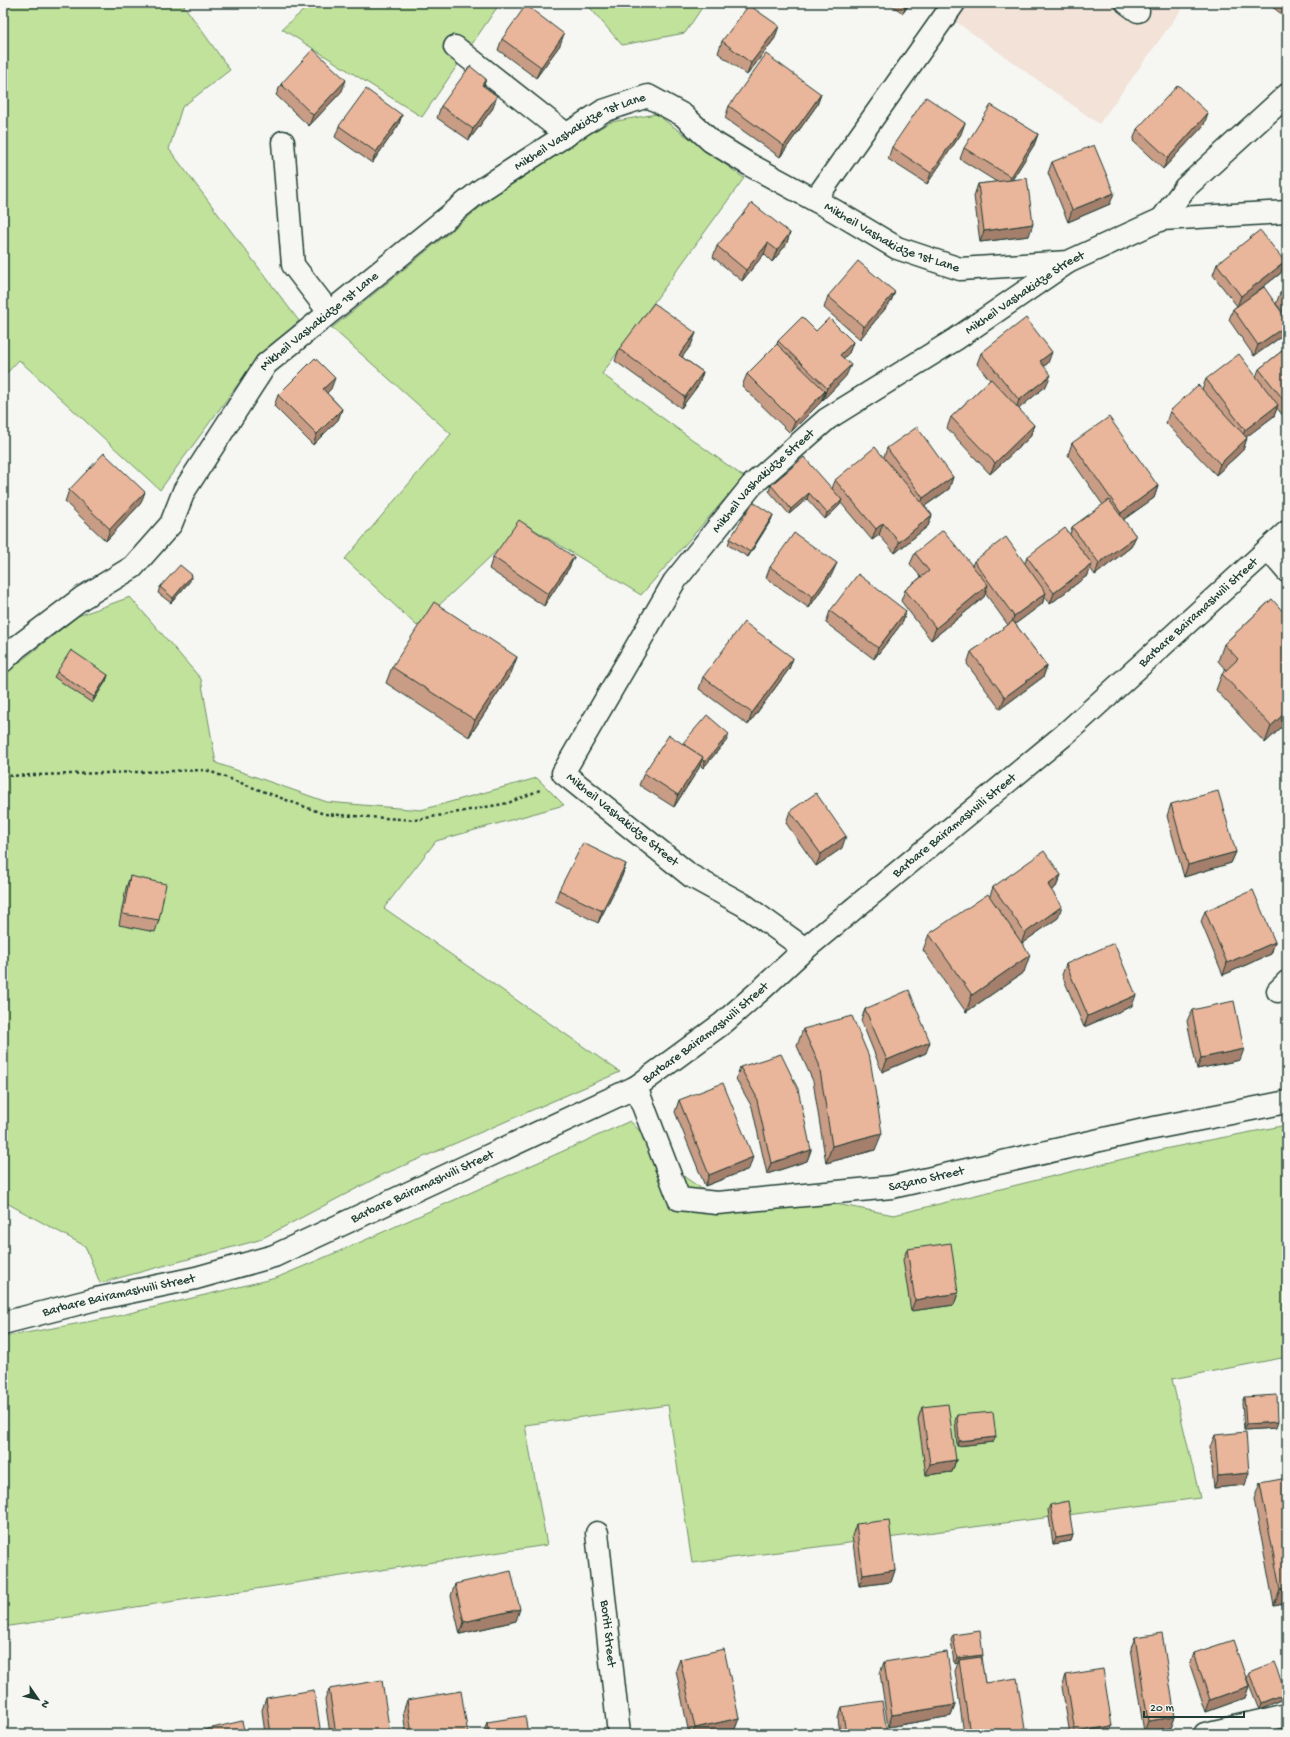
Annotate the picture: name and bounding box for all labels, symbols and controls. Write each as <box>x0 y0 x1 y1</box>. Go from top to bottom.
street label: Mikheil Vashakidze 1st Lane <box>511 90 648 174</box>
street label: Mikheil Vashakidze 1st Lane <box>822 199 962 276</box>
street label: Mikheil Vashakidze Street <box>962 247 1088 338</box>
street label: Mikheil Vashakidze 1st Lane <box>256 268 382 373</box>
street label: Mikheil Vashakidze Street <box>709 425 819 536</box>
street label: Barbare Bairamashvili Street <box>1135 553 1262 671</box>
street label: Barbare Bairamashvili Street <box>889 769 1021 882</box>
street label: Mikheil Vashakidze Street <box>563 770 682 871</box>
street label: Barbare Bairamashvili Street <box>639 978 773 1088</box>
street label: Barbare Bairamashvili Street <box>348 1146 498 1227</box>
street label: Sazano Street <box>888 1163 967 1195</box>
street label: Barbare Bairamashvili Street <box>40 1271 198 1320</box>
street label: Boriti Street <box>597 1598 619 1669</box>
north arrow <box>18 1679 58 1719</box>
scale bar <box>1144 1693 1244 1719</box>
text: N <box>38 1697 52 1710</box>
text: 20 m <box>1150 1702 1175 1716</box>

